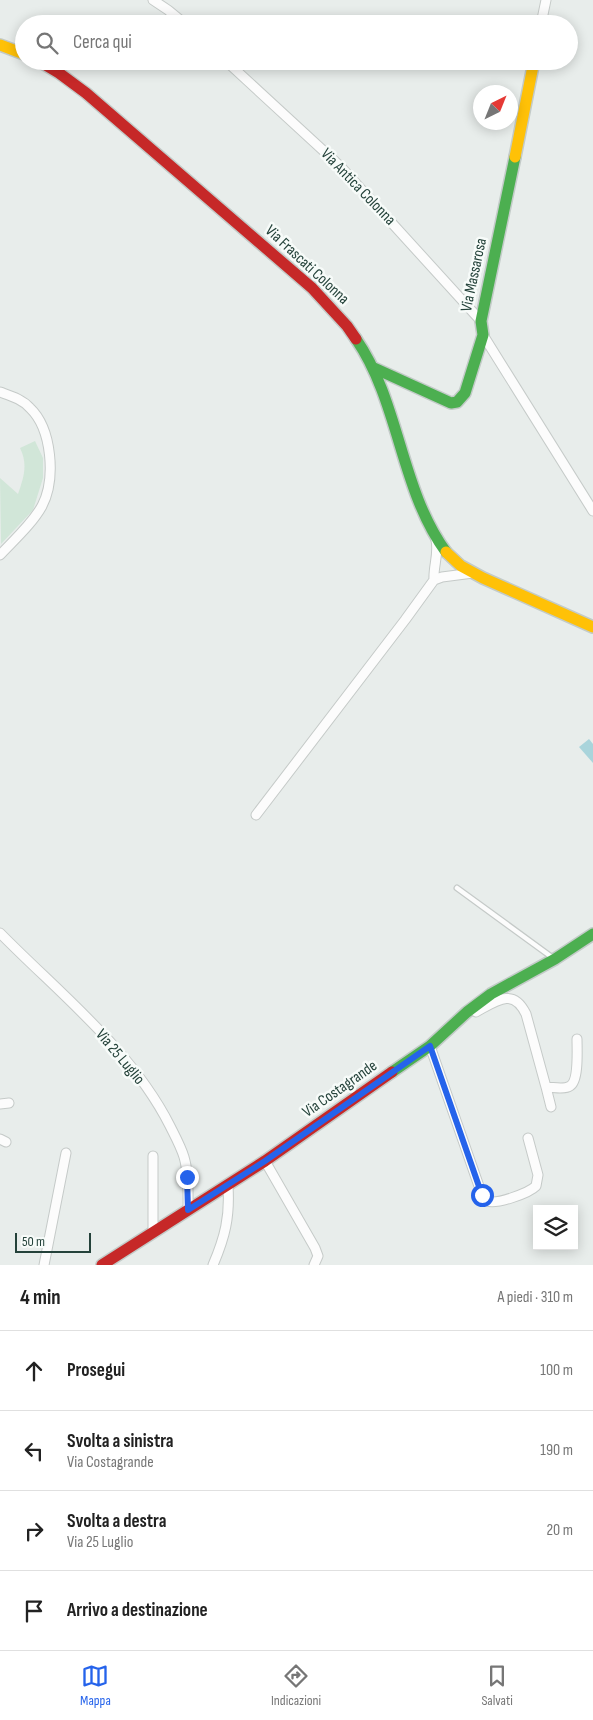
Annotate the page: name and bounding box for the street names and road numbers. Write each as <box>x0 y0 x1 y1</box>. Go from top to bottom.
street label: Via Antica Colonna <box>317 145 399 229</box>
street label: Via Frascati Colonna <box>261 221 353 309</box>
street label: Via Massarosa <box>457 236 491 314</box>
street label: Via 25 Luglio <box>91 1025 149 1089</box>
street label: Via Costagrande <box>299 1056 381 1122</box>

